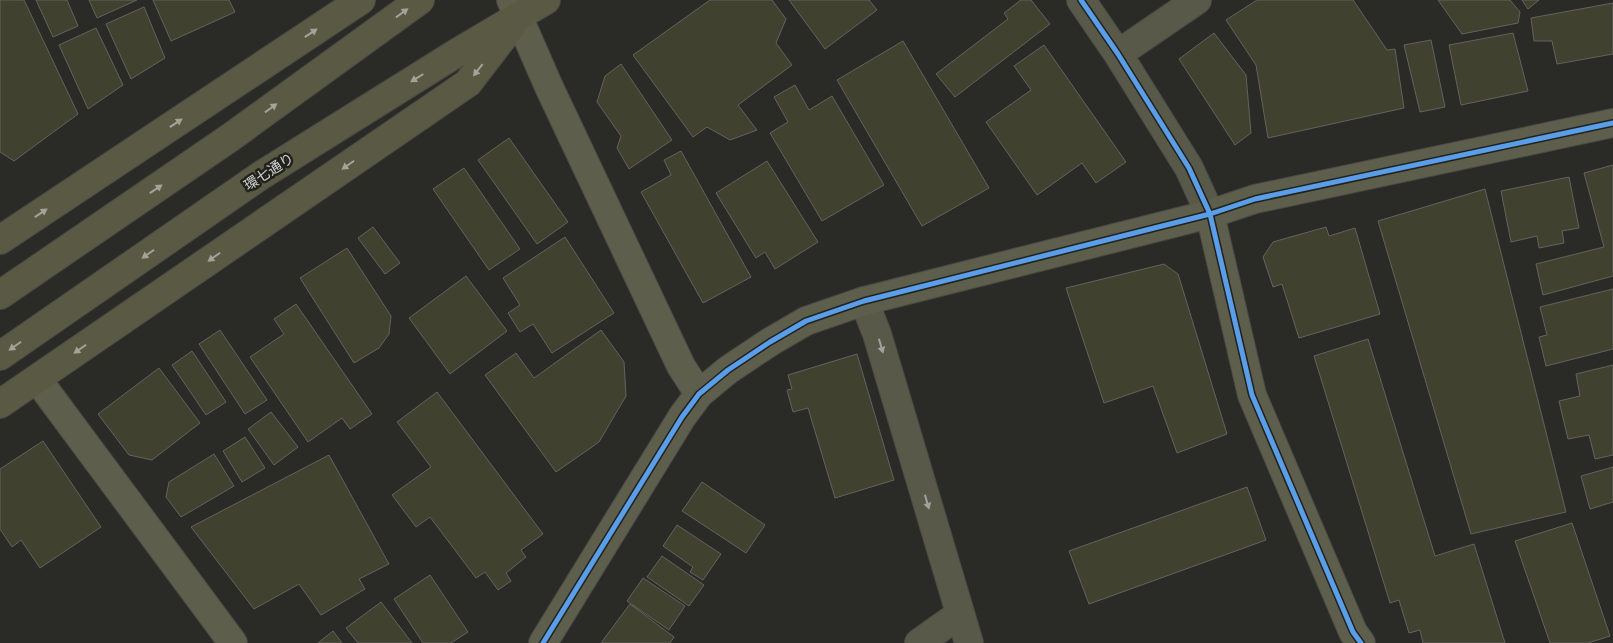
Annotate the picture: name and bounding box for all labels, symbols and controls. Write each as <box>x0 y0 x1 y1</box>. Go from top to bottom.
one-way arrow <box>396 8 409 18</box>
one-way arrow <box>304 29 318 38</box>
one-way arrow <box>473 63 483 76</box>
one-way arrow <box>410 73 423 82</box>
one-way arrow <box>264 103 277 114</box>
one-way arrow <box>169 119 183 128</box>
street label: 環七通り <box>241 150 297 194</box>
one-way arrow <box>341 160 354 170</box>
one-way arrow <box>149 184 163 194</box>
one-way arrow <box>34 209 47 218</box>
one-way arrow <box>141 249 155 259</box>
one-way arrow <box>207 252 220 262</box>
one-way arrow <box>878 339 886 354</box>
one-way arrow <box>8 341 21 351</box>
one-way arrow <box>73 344 87 354</box>
one-way arrow <box>924 495 932 510</box>

